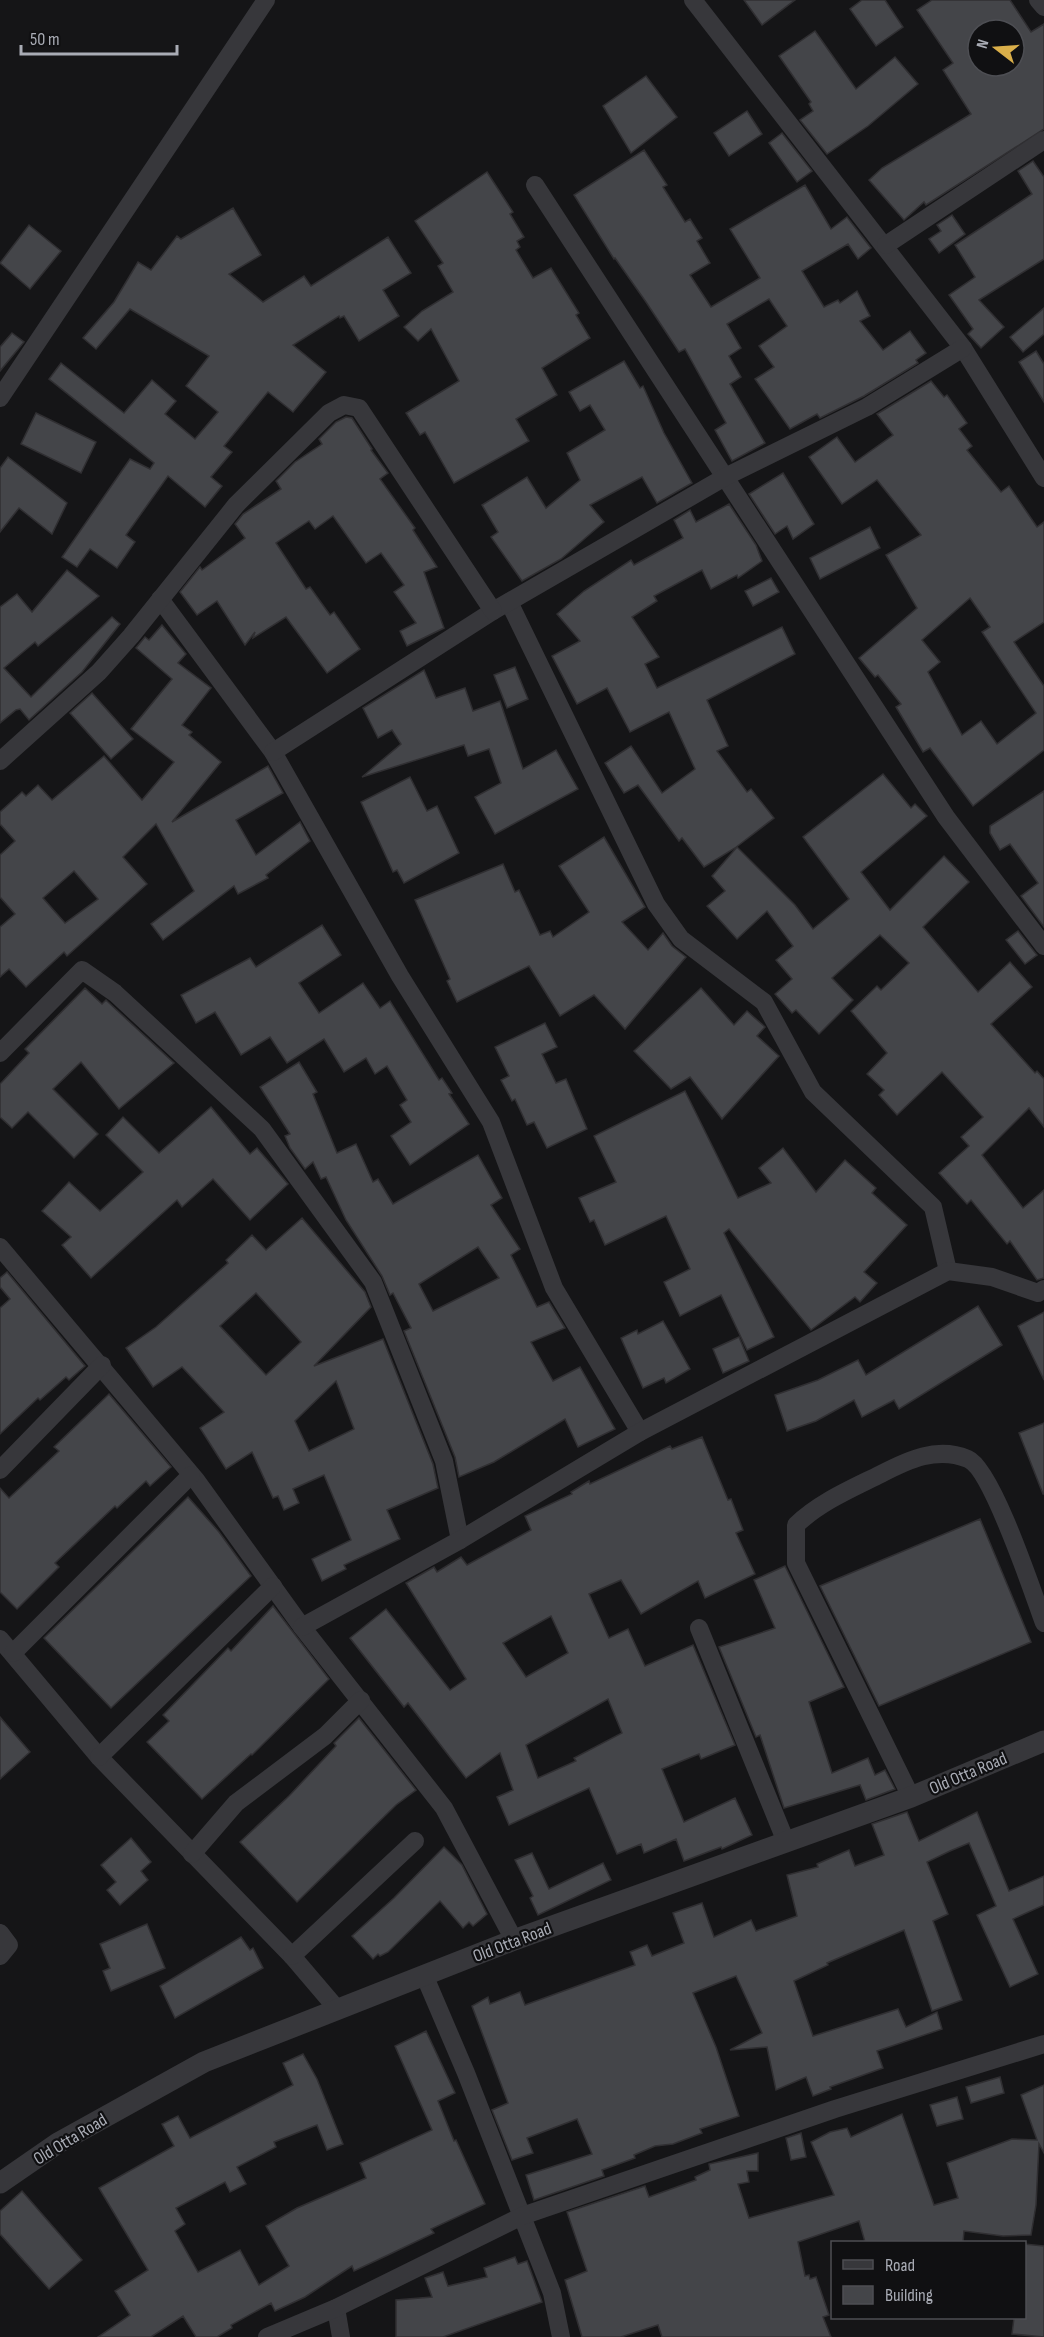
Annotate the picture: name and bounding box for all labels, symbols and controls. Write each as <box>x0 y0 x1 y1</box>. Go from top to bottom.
scale bar <box>21 18 177 56</box>
north arrow <box>966 18 1026 78</box>
text: 50 m <box>30 29 60 50</box>
text: N <box>973 37 993 51</box>
street label: Old Otta Road <box>926 1748 1010 1799</box>
street label: Old Otta Road <box>470 1918 554 1967</box>
street label: Old Otta Road <box>30 2109 111 2170</box>
legend <box>831 2241 1026 2319</box>
text: Road <box>885 2255 915 2276</box>
text: Building <box>885 2285 933 2306</box>

